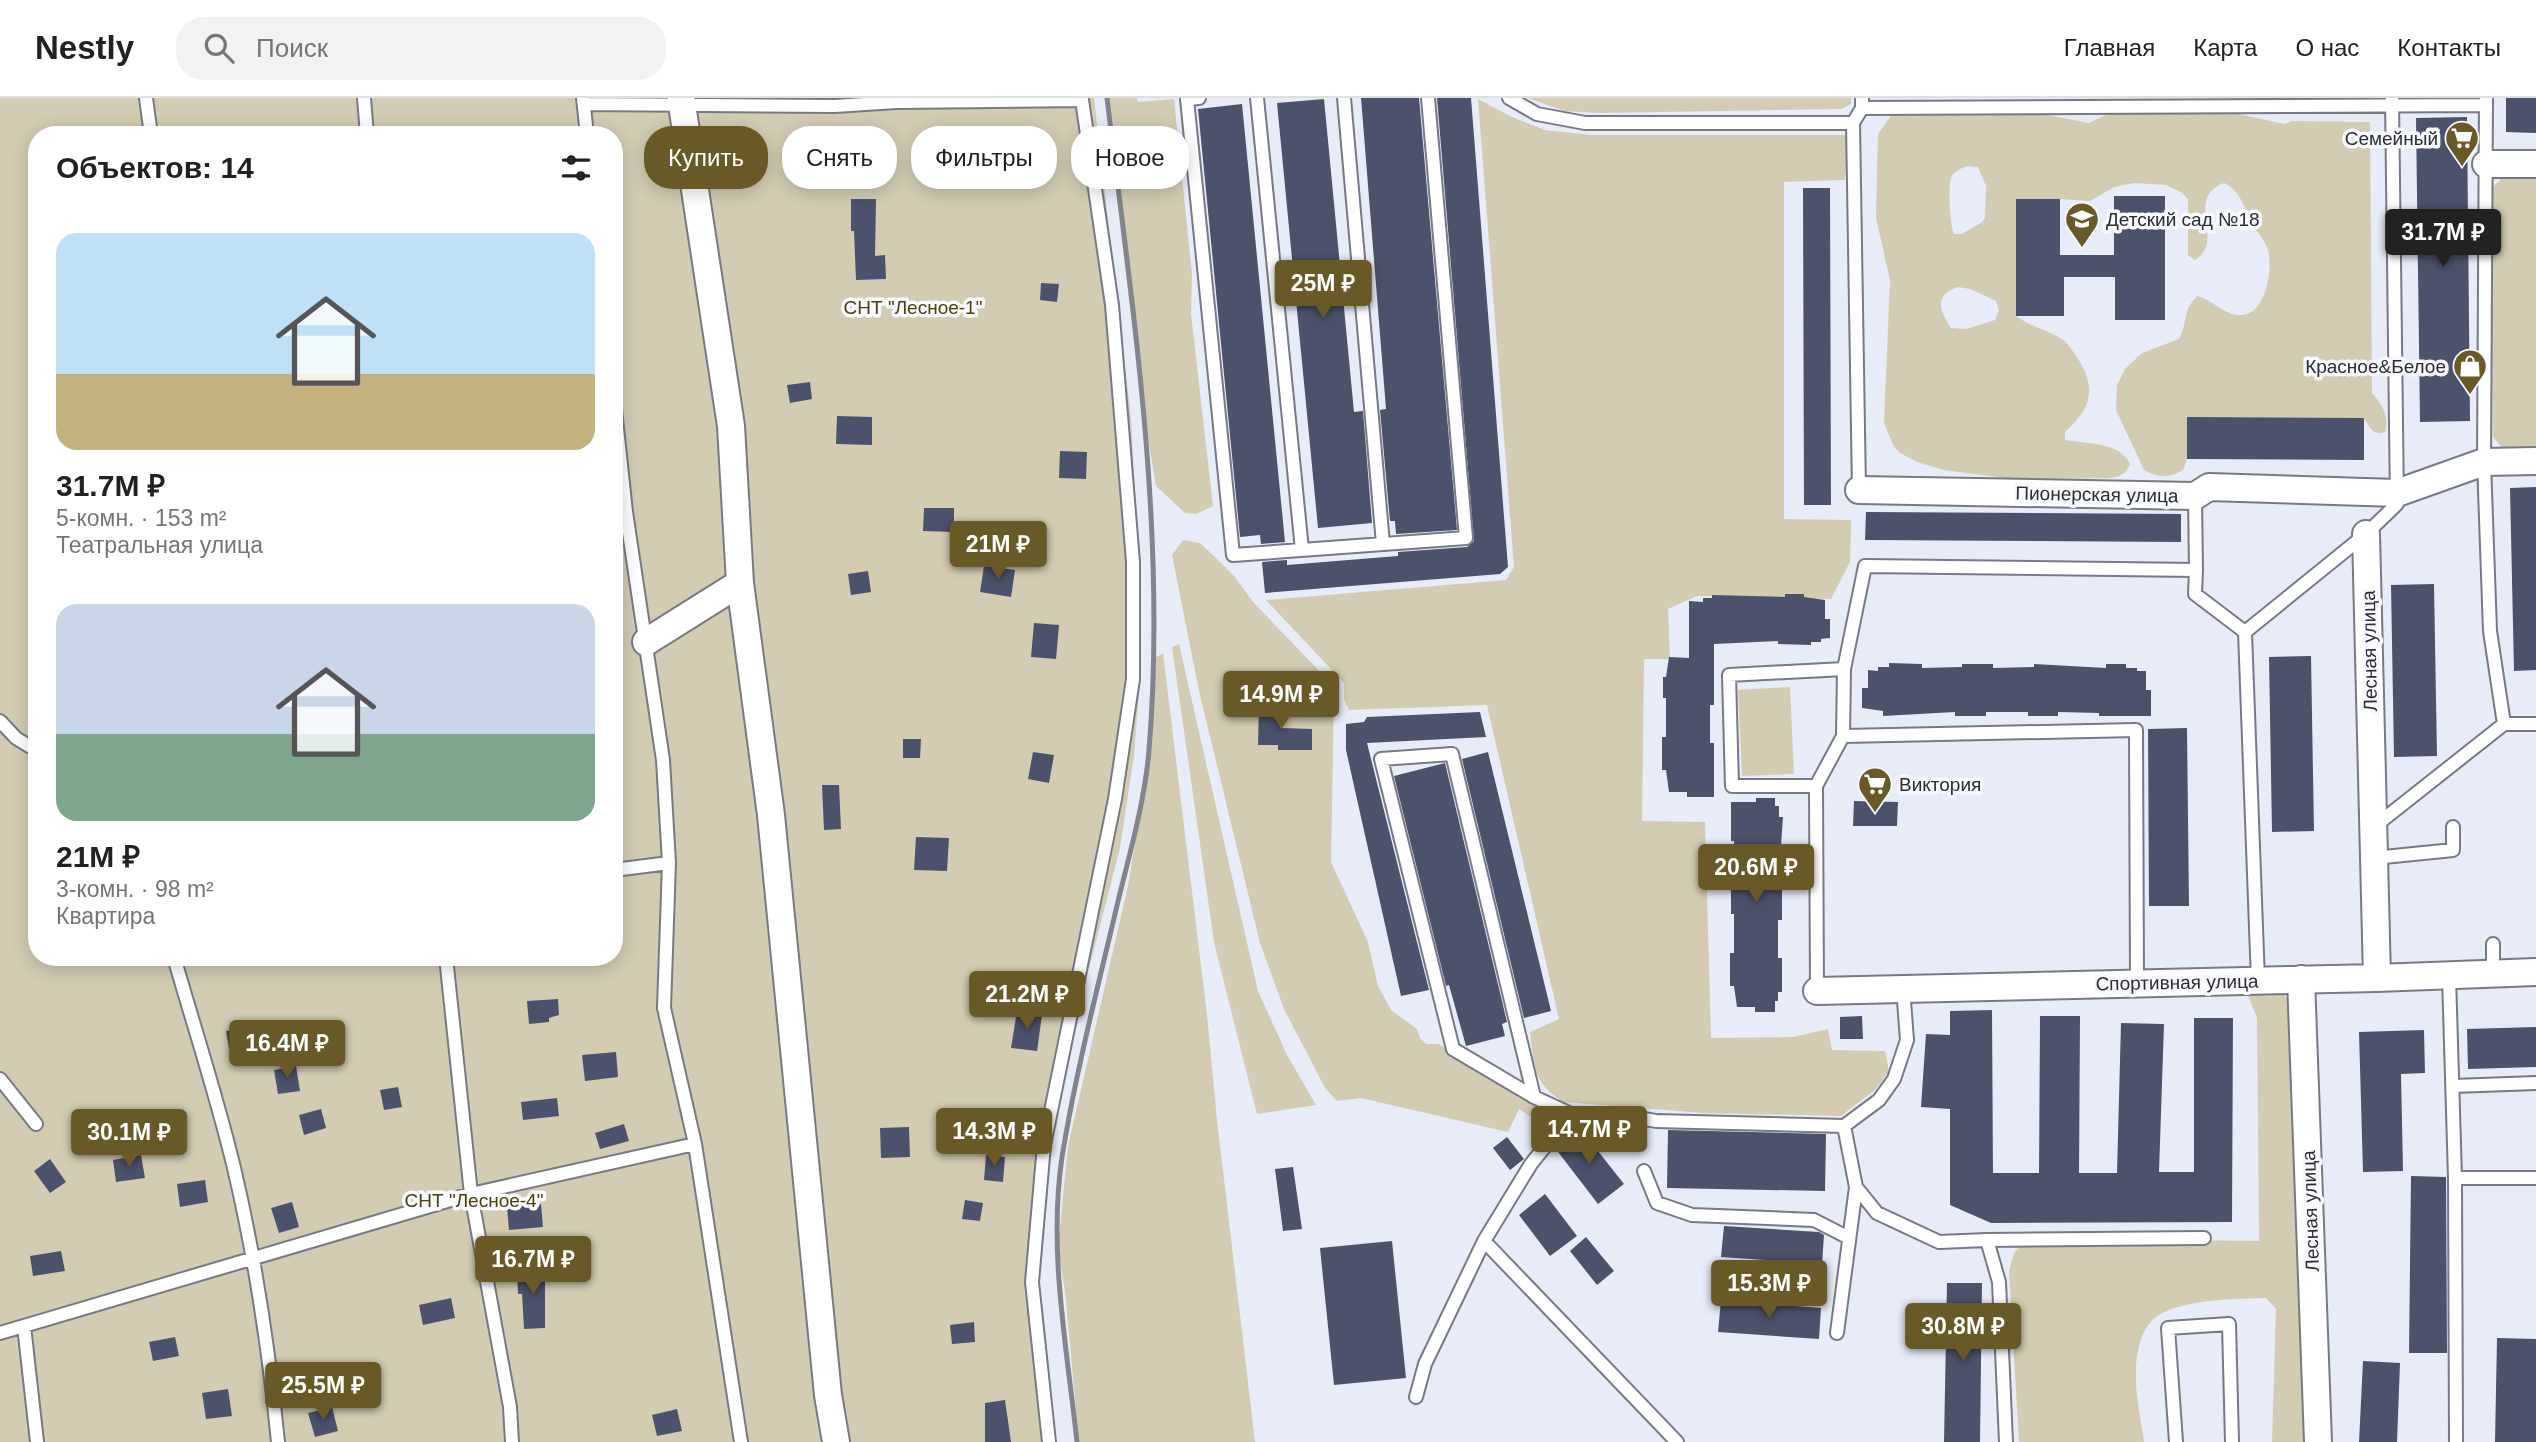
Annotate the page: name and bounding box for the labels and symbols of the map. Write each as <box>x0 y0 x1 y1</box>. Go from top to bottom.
supermarket icon: Семейный <box>2443 119 2481 168</box>
place label: Семейный <box>2345 128 2438 149</box>
school or university icon: Детский сад №18 <box>2063 200 2101 249</box>
place label: Детский сад №18 <box>2106 209 2260 230</box>
pin: 31.7M ₽ <box>2378 209 2508 269</box>
pin: 25M ₽ <box>1274 260 1372 320</box>
park label: СНТ "Лесное-1" <box>844 297 982 318</box>
shop icon: Красное&Белое <box>2451 347 2489 396</box>
place label: Красное&Белое <box>2305 356 2446 377</box>
street label: Пионерская улица <box>2015 483 2179 506</box>
pin: 21M ₽ <box>949 522 1047 581</box>
street label: Лесная улица <box>2358 590 2381 712</box>
pin: 14.9M ₽ <box>1216 672 1346 731</box>
supermarket icon: Виктория <box>1856 765 1894 814</box>
place label: Виктория <box>1899 774 1981 795</box>
pin: 20.6M ₽ <box>1691 844 1821 904</box>
street label: Спортивная улица <box>2095 971 2259 994</box>
pin: 21.2M ₽ <box>962 972 1092 1031</box>
pin: 16.4M ₽ <box>222 1020 352 1080</box>
pin: 14.7M ₽ <box>1524 1107 1654 1166</box>
pin: 14.3M ₽ <box>929 1108 1059 1168</box>
pin: 30.1M ₽ <box>64 1110 194 1169</box>
street label: Лесная улица <box>2298 1150 2323 1272</box>
park label: СНТ "Лесное-4" <box>405 1190 543 1211</box>
pin: 16.7M ₽ <box>468 1236 598 1296</box>
pin: 15.3M ₽ <box>1704 1260 1834 1320</box>
pin: 30.8M ₽ <box>1898 1304 2028 1363</box>
pin: 25.5M ₽ <box>258 1362 388 1422</box>

